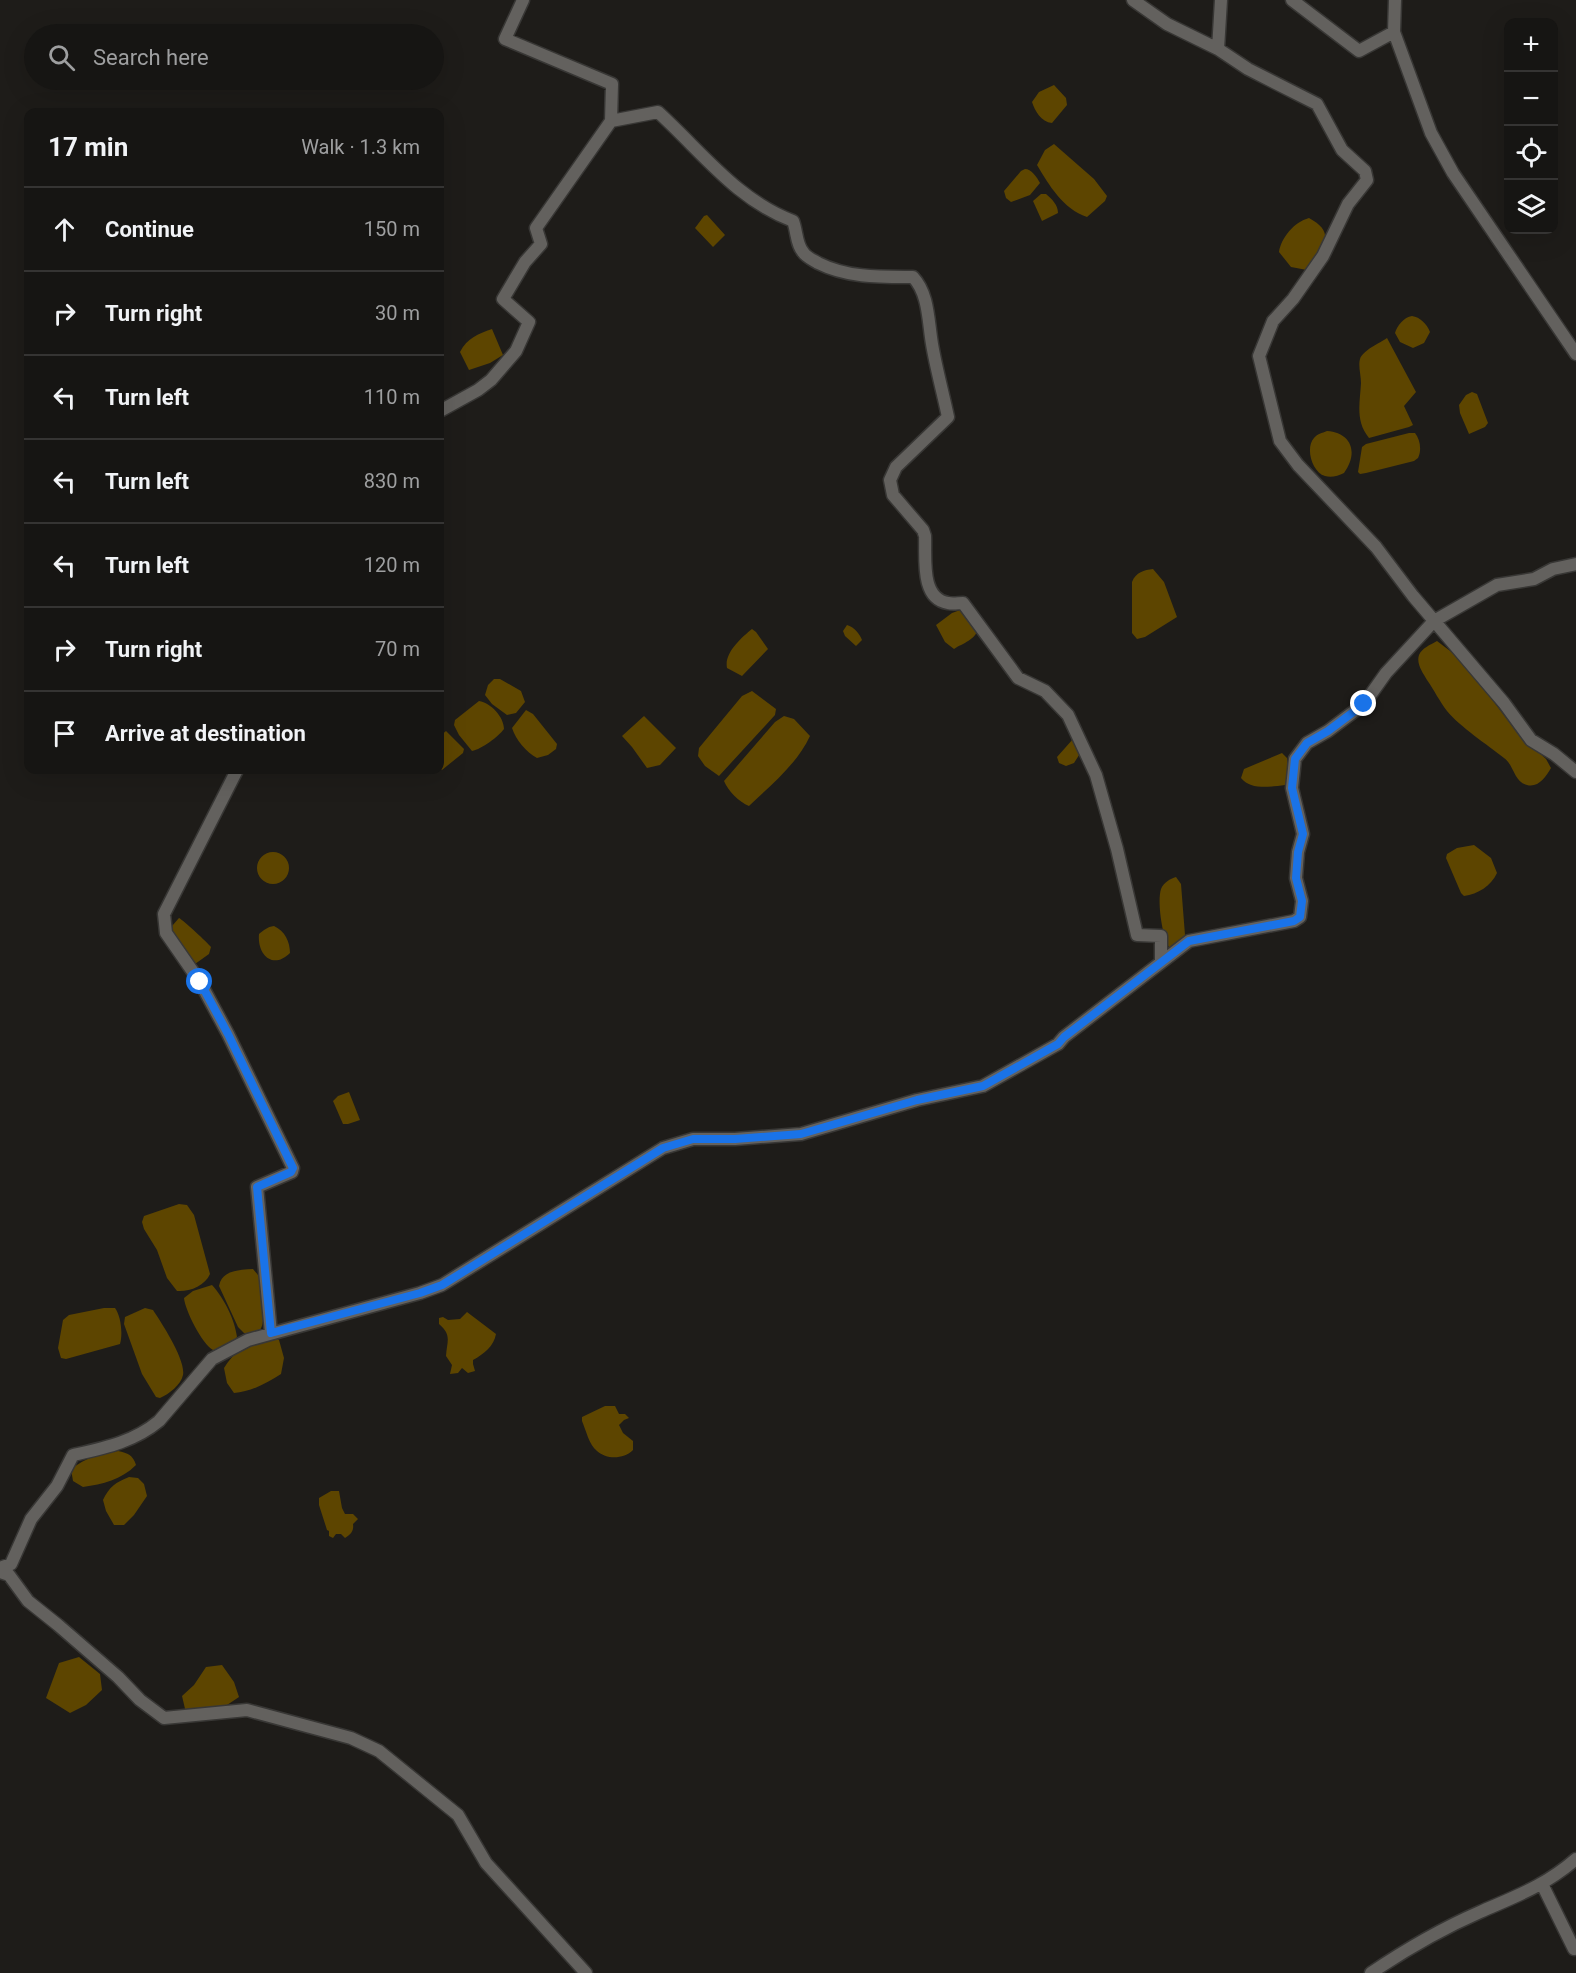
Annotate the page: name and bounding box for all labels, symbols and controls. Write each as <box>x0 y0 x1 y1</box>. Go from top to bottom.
map controls <box>1504 18 1558 234</box>
button: + <box>1504 18 1558 72</box>
search box <box>24 24 444 90</box>
icon: search <box>45 41 78 74</box>
text: Search here <box>93 45 209 70</box>
button: − <box>1504 72 1558 126</box>
button: locate <box>1504 126 1558 180</box>
text: 17 min <box>48 132 128 162</box>
text: Walk · 1.3 km <box>301 135 420 159</box>
button: layers <box>1504 180 1558 234</box>
icon: ahead <box>48 213 81 246</box>
text: Continue <box>105 217 194 242</box>
text: 150 m <box>364 217 420 241</box>
icon: right <box>48 297 81 330</box>
text: Turn right <box>105 301 202 326</box>
text: 30 m <box>375 301 420 325</box>
icon: left <box>48 381 81 414</box>
text: Turn left <box>105 385 189 410</box>
text: 110 m <box>364 385 420 409</box>
icon: left <box>48 465 81 498</box>
text: Turn left <box>105 469 189 494</box>
text: 830 m <box>364 469 420 493</box>
icon: left <box>48 549 81 582</box>
text: Turn left <box>105 553 189 578</box>
text: 120 m <box>364 553 420 577</box>
icon: right <box>48 633 81 666</box>
text: Turn right <box>105 637 202 662</box>
text: 70 m <box>375 637 420 661</box>
route end <box>1350 690 1376 716</box>
icon: arrive <box>48 717 81 750</box>
text: Arrive at destination <box>105 721 306 746</box>
route start <box>186 968 212 994</box>

